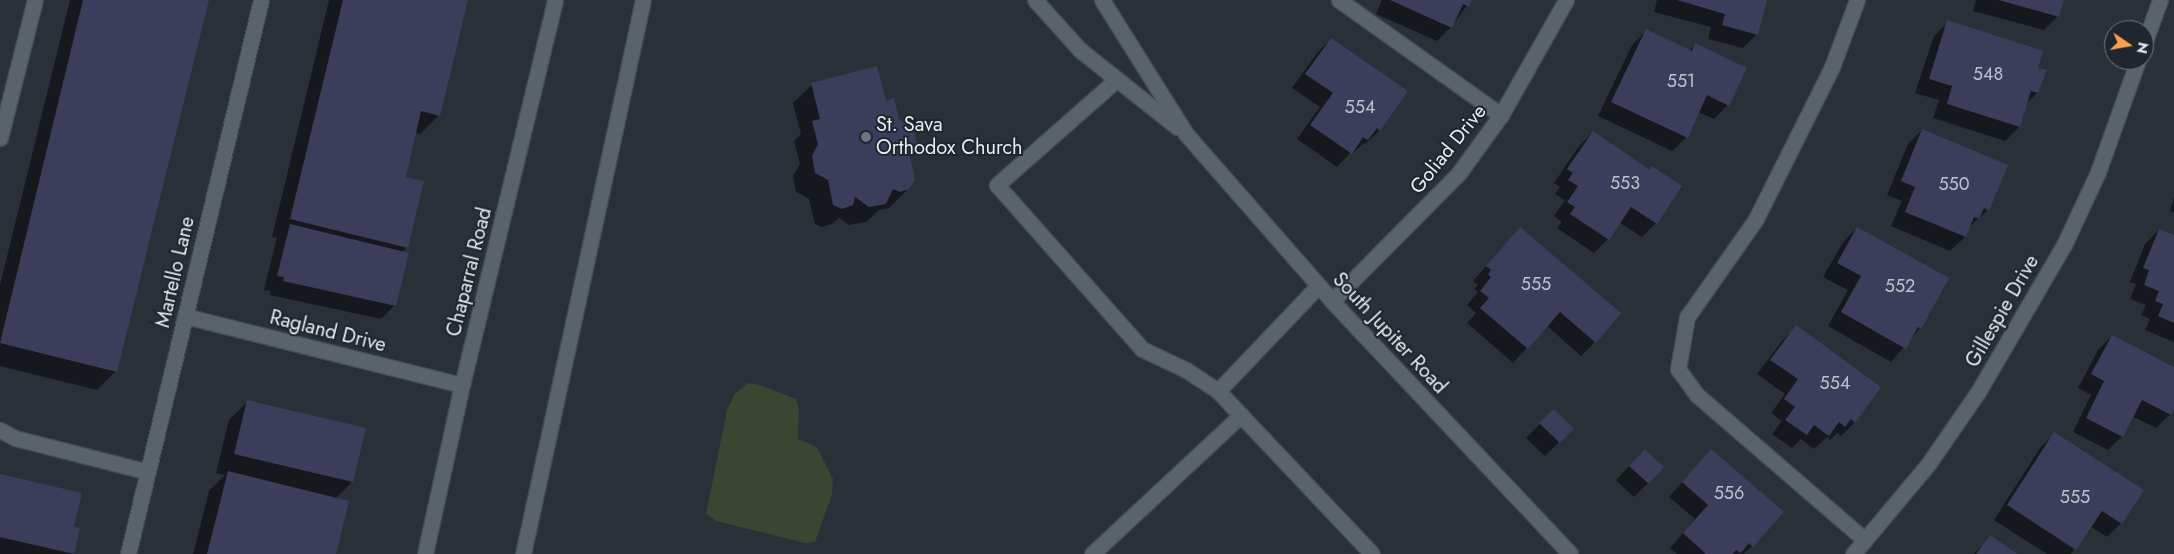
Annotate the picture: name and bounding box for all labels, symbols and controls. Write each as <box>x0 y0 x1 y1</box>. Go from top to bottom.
north arrow <box>2104 20 2154 70</box>
text: N <box>2132 40 2154 55</box>
house number: 548 <box>1973 63 2003 85</box>
house number: 551 <box>1667 70 1695 92</box>
house number: 554 <box>1345 96 1375 118</box>
street label: Goliad Drive <box>1405 100 1491 198</box>
place label: St. Sava Orthodox Church <box>876 113 1023 160</box>
marker: St. Sava Orthodox Church <box>860 131 872 143</box>
house number: 553 <box>1610 172 1640 194</box>
house number: 550 <box>1938 173 1970 195</box>
street label: Chaparral Road <box>441 205 497 339</box>
street label: Martello Lane <box>151 214 199 330</box>
street label: Gillespie Drive <box>1960 251 2044 371</box>
street label: South Jupiter Road <box>1328 268 1452 398</box>
house number: 555 <box>1521 273 1551 295</box>
house number: 552 <box>1885 275 1915 297</box>
street label: Ragland Drive <box>267 305 389 357</box>
house number: 554 <box>1820 372 1850 394</box>
house number: 556 <box>1714 482 1744 504</box>
house number: 555 <box>2060 486 2090 508</box>

